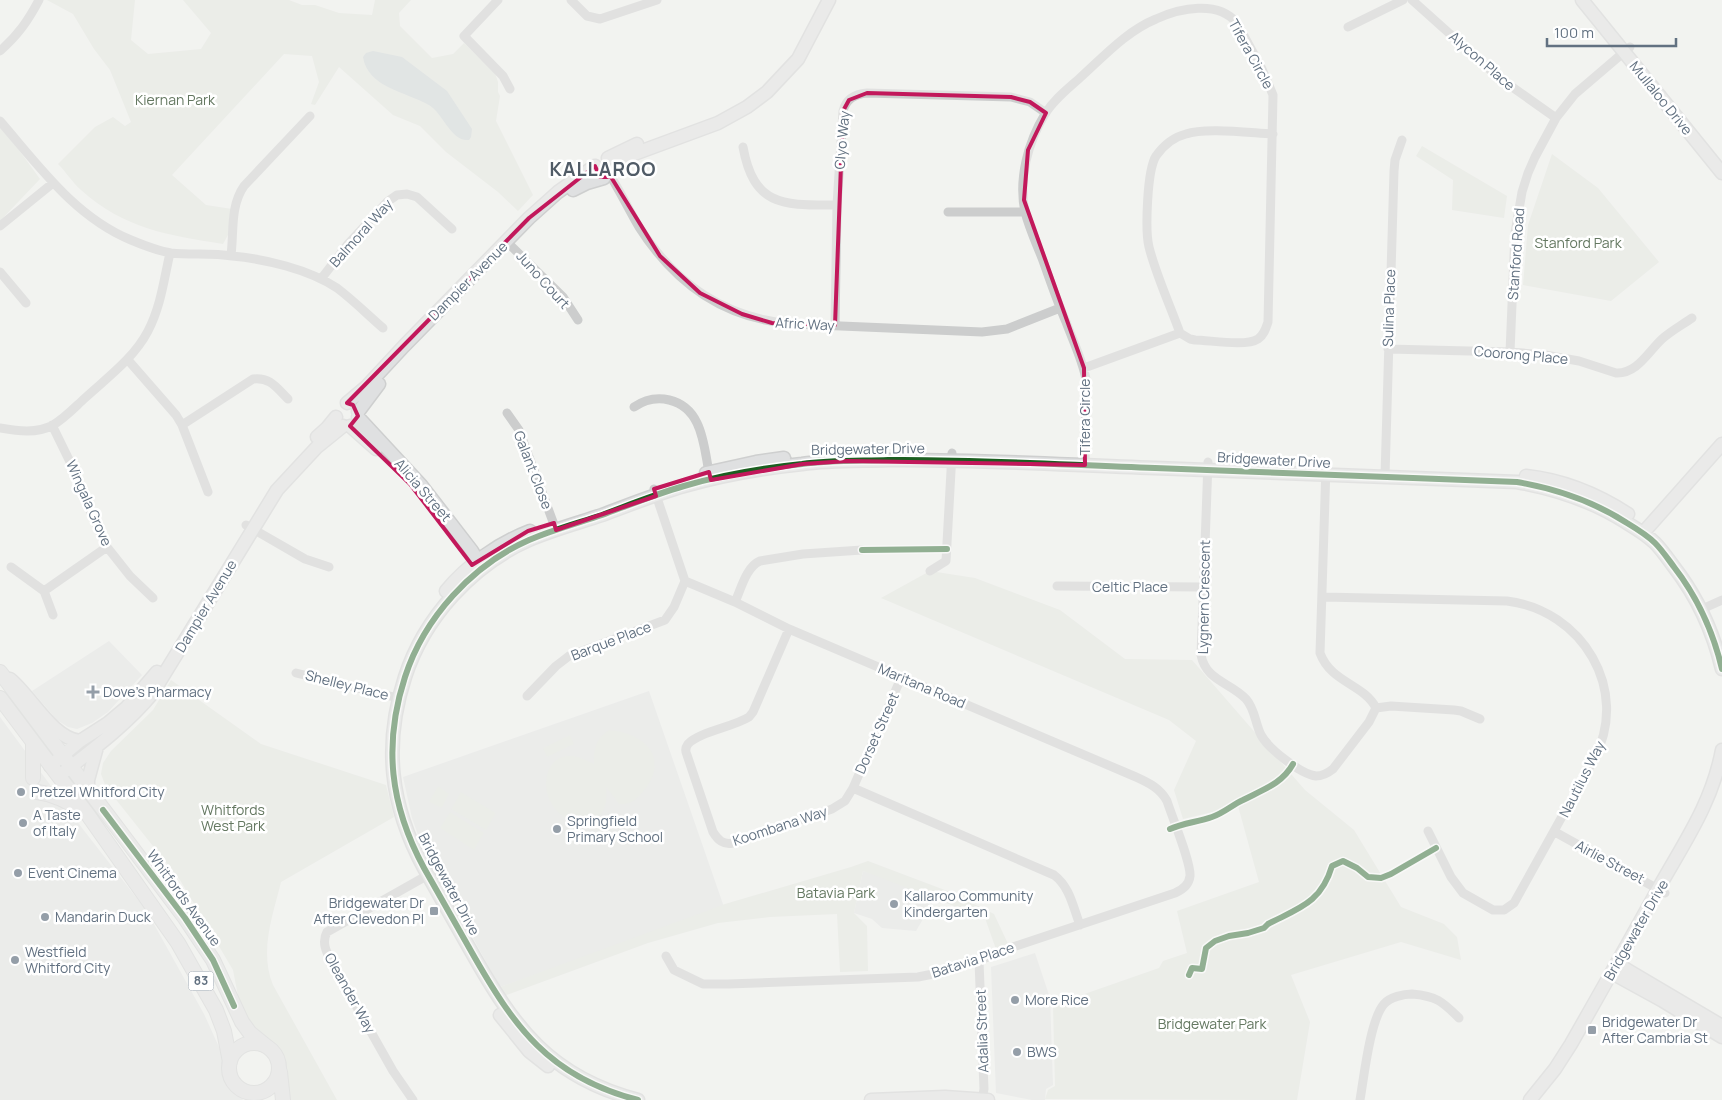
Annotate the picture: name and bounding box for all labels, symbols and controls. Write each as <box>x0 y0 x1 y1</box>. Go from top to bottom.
street label: Tifera Circle <box>1224 15 1278 92</box>
scale bar <box>1547 15 1676 47</box>
text: 100 m <box>1554 22 1594 43</box>
street label: Alycon Place <box>1445 27 1519 94</box>
street label: Mullaloo Drive <box>1626 57 1697 139</box>
park label: Kiernan Park <box>135 90 216 109</box>
street label: Clyo Way <box>829 109 854 170</box>
district label: KALLAROO <box>549 156 657 182</box>
street label: Balmoral Way <box>325 194 397 271</box>
street label: Stanford Road <box>1503 207 1528 301</box>
park label: Stanford Park <box>1534 233 1623 252</box>
street label: Dampier Avenue <box>424 237 511 324</box>
street label: Juno Court <box>512 247 575 313</box>
street label: Sulina Place <box>1378 269 1399 347</box>
street label: Afric Way <box>775 312 836 335</box>
street label: Coorong Place <box>1473 341 1569 368</box>
street label: Tifera Circle <box>1075 378 1094 456</box>
street label: Galant Close <box>510 428 557 512</box>
street label: Bridgewater Drive <box>811 438 925 459</box>
street label: Bridgewater Drive <box>1217 447 1331 472</box>
street label: Alicia Street <box>391 454 456 526</box>
street label: Wingala Grove <box>62 457 117 549</box>
street label: Lygnern Crescent <box>1193 539 1214 654</box>
street label: Dampier Avenue <box>170 556 241 655</box>
street label: Celtic Place <box>1092 577 1168 596</box>
street label: Barque Place <box>568 617 654 664</box>
street label: Maritana Road <box>876 659 969 713</box>
street label: Shelley Place <box>304 665 391 704</box>
place label: Dove's Pharmacy <box>103 682 212 701</box>
marker: Dove's Pharmacy <box>87 686 99 698</box>
street label: Dorset Street <box>850 689 903 777</box>
street label: Nautilus Way <box>1554 737 1609 820</box>
place label: Pretzel Whitford City <box>31 782 165 801</box>
marker: Pretzel Whitford City <box>15 786 27 798</box>
park label: Whitfords West Park <box>201 800 266 835</box>
street label: Koombana Way <box>730 801 830 850</box>
place label: A Taste of Italy <box>33 805 81 840</box>
place label: Springfield Primary School <box>567 811 663 846</box>
marker: A Taste of Italy <box>17 817 29 829</box>
marker: Springfield Primary School <box>551 823 563 835</box>
street label: Bridgewater Drive <box>414 829 484 938</box>
street label: Airlie Street <box>1572 835 1649 888</box>
street label: Whitfords Avenue <box>143 846 226 950</box>
place label: Event Cinema <box>28 863 117 882</box>
marker: Event Cinema <box>12 867 24 879</box>
street label: Bridgewater Drive <box>1599 876 1672 984</box>
park label: Batavia Park <box>797 883 876 902</box>
place label: Kallaroo Community Kindergarten <box>904 886 1034 921</box>
place label: Bridgewater Dr After Clevedon Pl <box>314 893 424 928</box>
marker: Kallaroo Community Kindergarten <box>888 898 900 910</box>
marker: Bridgewater Dr After Clevedon Pl <box>428 905 440 917</box>
place label: Mandarin Duck <box>55 907 152 926</box>
marker: Mandarin Duck <box>39 911 51 923</box>
street label: Batavia Place <box>929 937 1017 982</box>
place label: Westfield Whitford City <box>25 942 111 977</box>
street label: Oleander Way <box>321 949 381 1037</box>
marker: Westfield Whitford City <box>9 954 21 966</box>
road number: 83 <box>188 971 214 990</box>
street label: Adalia Street <box>971 989 992 1073</box>
place label: More Rice <box>1025 990 1089 1009</box>
marker: More Rice <box>1009 994 1021 1006</box>
place label: Bridgewater Dr After Cambria St <box>1602 1012 1708 1047</box>
park label: Bridgewater Park <box>1158 1014 1267 1033</box>
marker: Bridgewater Dr After Cambria St <box>1586 1024 1598 1036</box>
place label: BWS <box>1027 1042 1057 1061</box>
marker: BWS <box>1011 1046 1023 1058</box>

